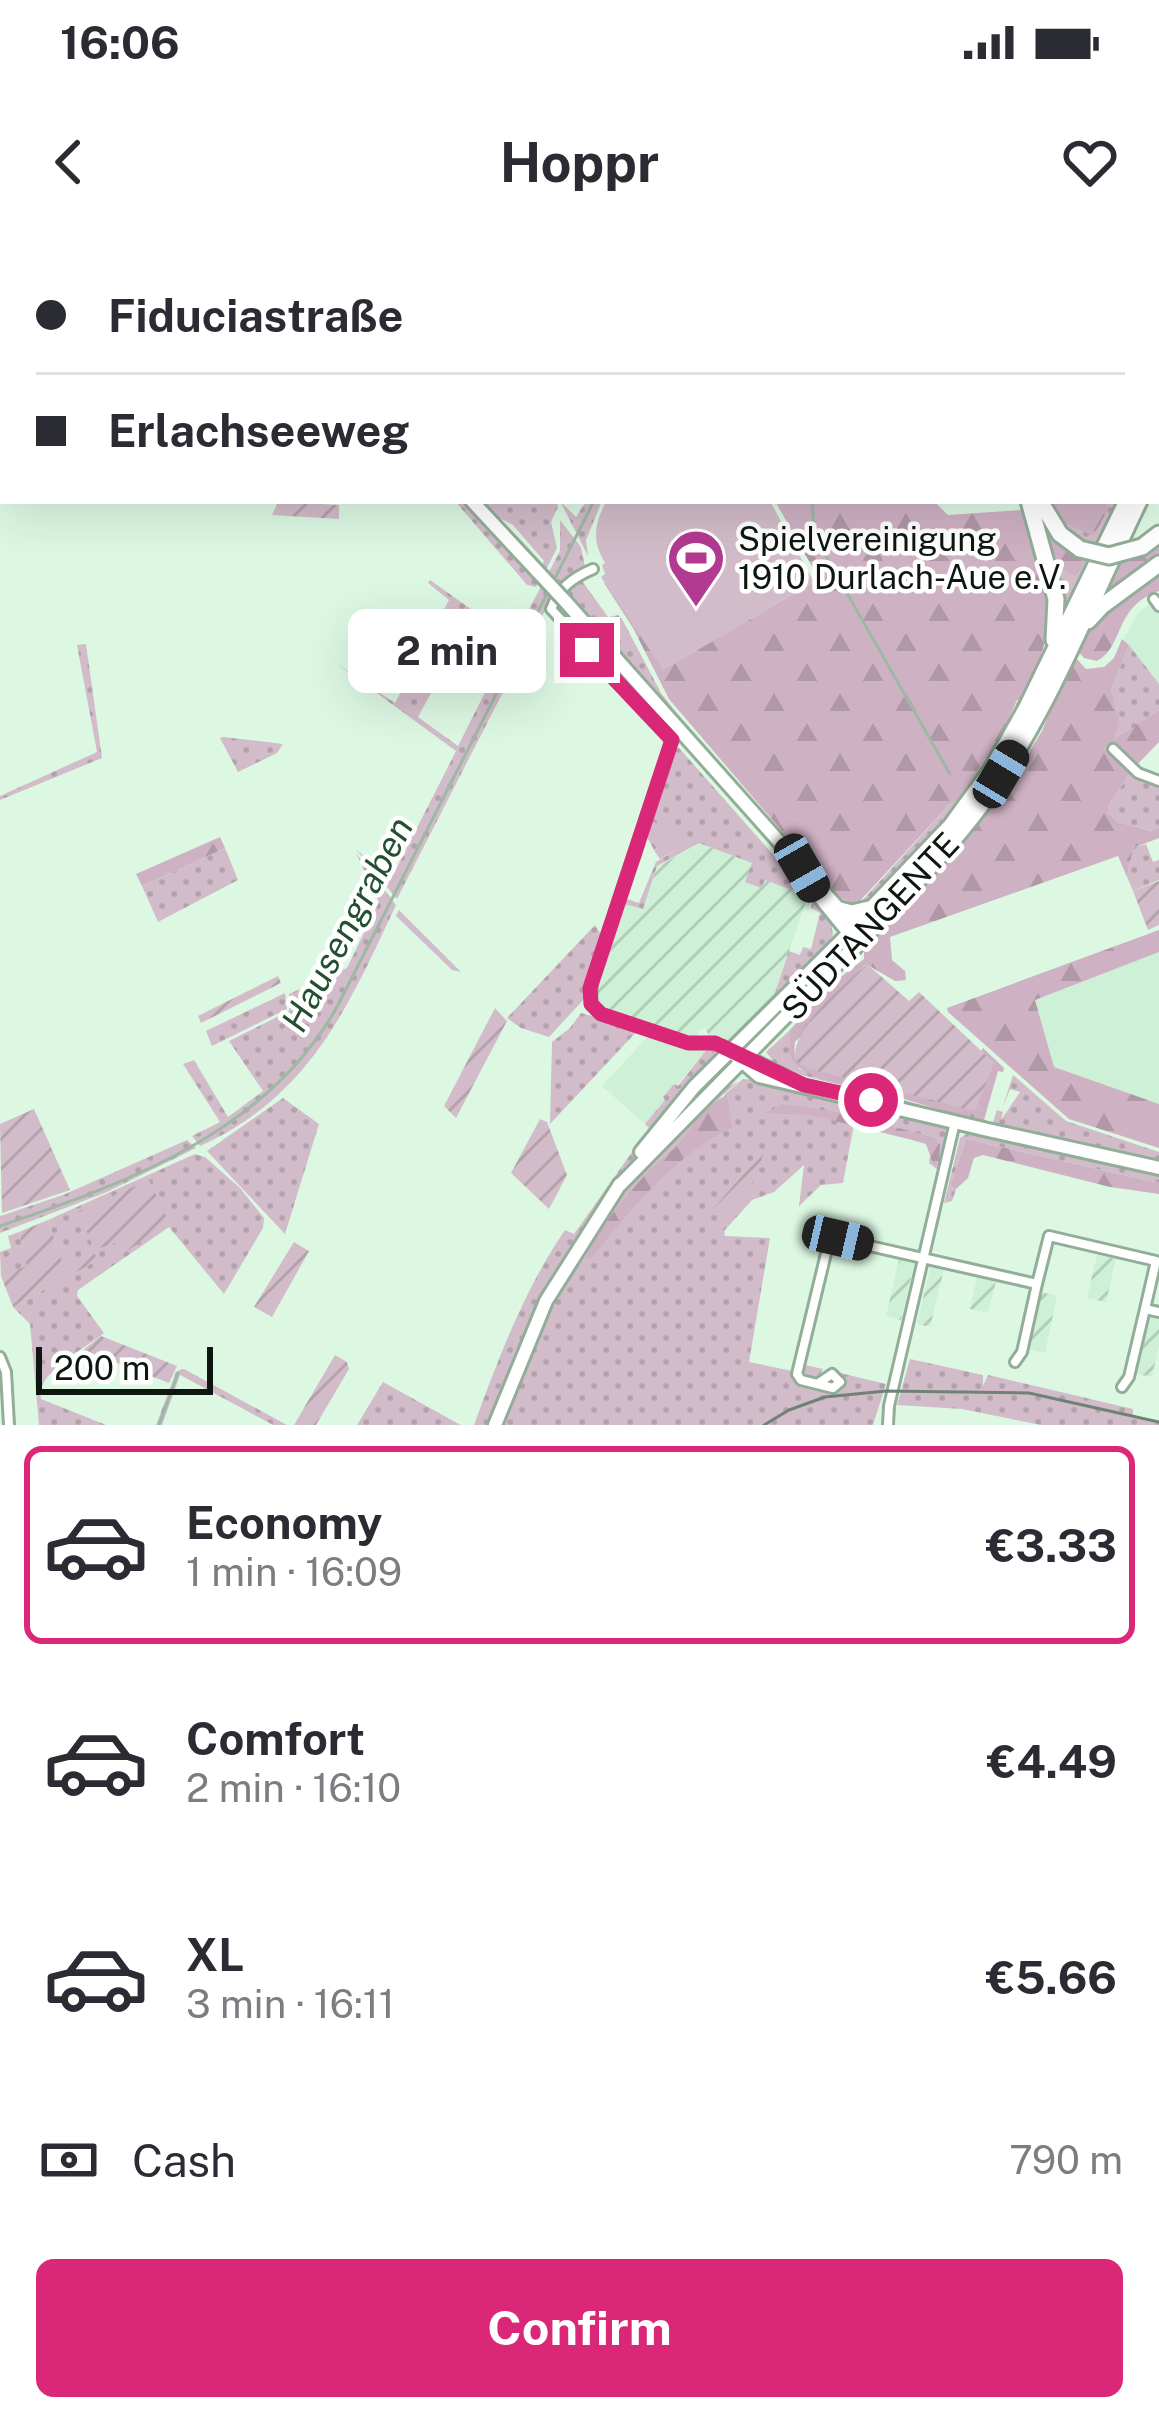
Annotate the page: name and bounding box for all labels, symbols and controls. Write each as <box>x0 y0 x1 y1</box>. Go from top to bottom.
text: 16:06 <box>60 16 180 69</box>
icon: back <box>36 129 102 195</box>
icon: heart <box>1057 129 1123 195</box>
text: Hoppr <box>500 131 659 194</box>
text: Fiduciastraße <box>108 289 404 342</box>
text: Erlachseeweg <box>108 404 410 457</box>
place label: Spielvereinigung 1910 Durlach-Aue e.V. <box>738 520 1066 596</box>
sports icon: Spielvereinigung 1910 Durlach-Aue e.V. <box>665 527 727 609</box>
callout: 2 min <box>347 608 545 692</box>
route end <box>560 623 614 677</box>
text: 2 min <box>396 628 498 674</box>
car <box>967 734 1035 814</box>
water label: Hausengraben <box>273 809 421 1039</box>
street label: SÜDTANGENTE <box>772 823 966 1027</box>
car <box>768 828 836 908</box>
route start <box>844 1073 898 1127</box>
car <box>799 1212 877 1264</box>
scale bar <box>36 1341 213 1394</box>
text: 200 m <box>54 1349 150 1387</box>
icon: car <box>42 1491 150 1599</box>
text: Economy <box>186 1496 382 1549</box>
text: €3.33 <box>986 1519 1117 1572</box>
text: 1 min · 16:09 <box>186 1549 402 1595</box>
icon: car <box>42 1707 150 1815</box>
text: Comfort <box>186 1712 365 1765</box>
text: €4.49 <box>987 1735 1117 1788</box>
text: 2 min · 16:10 <box>186 1765 401 1811</box>
icon: car <box>42 1923 150 2031</box>
text: XL <box>186 1928 244 1981</box>
text: €5.66 <box>986 1951 1117 2004</box>
text: 3 min · 16:11 <box>186 1981 395 2027</box>
icon: cash <box>36 2127 102 2193</box>
text: Cash <box>132 2134 236 2187</box>
text: 790 m <box>1009 2137 1123 2183</box>
button: Confirm <box>36 2259 1123 2397</box>

